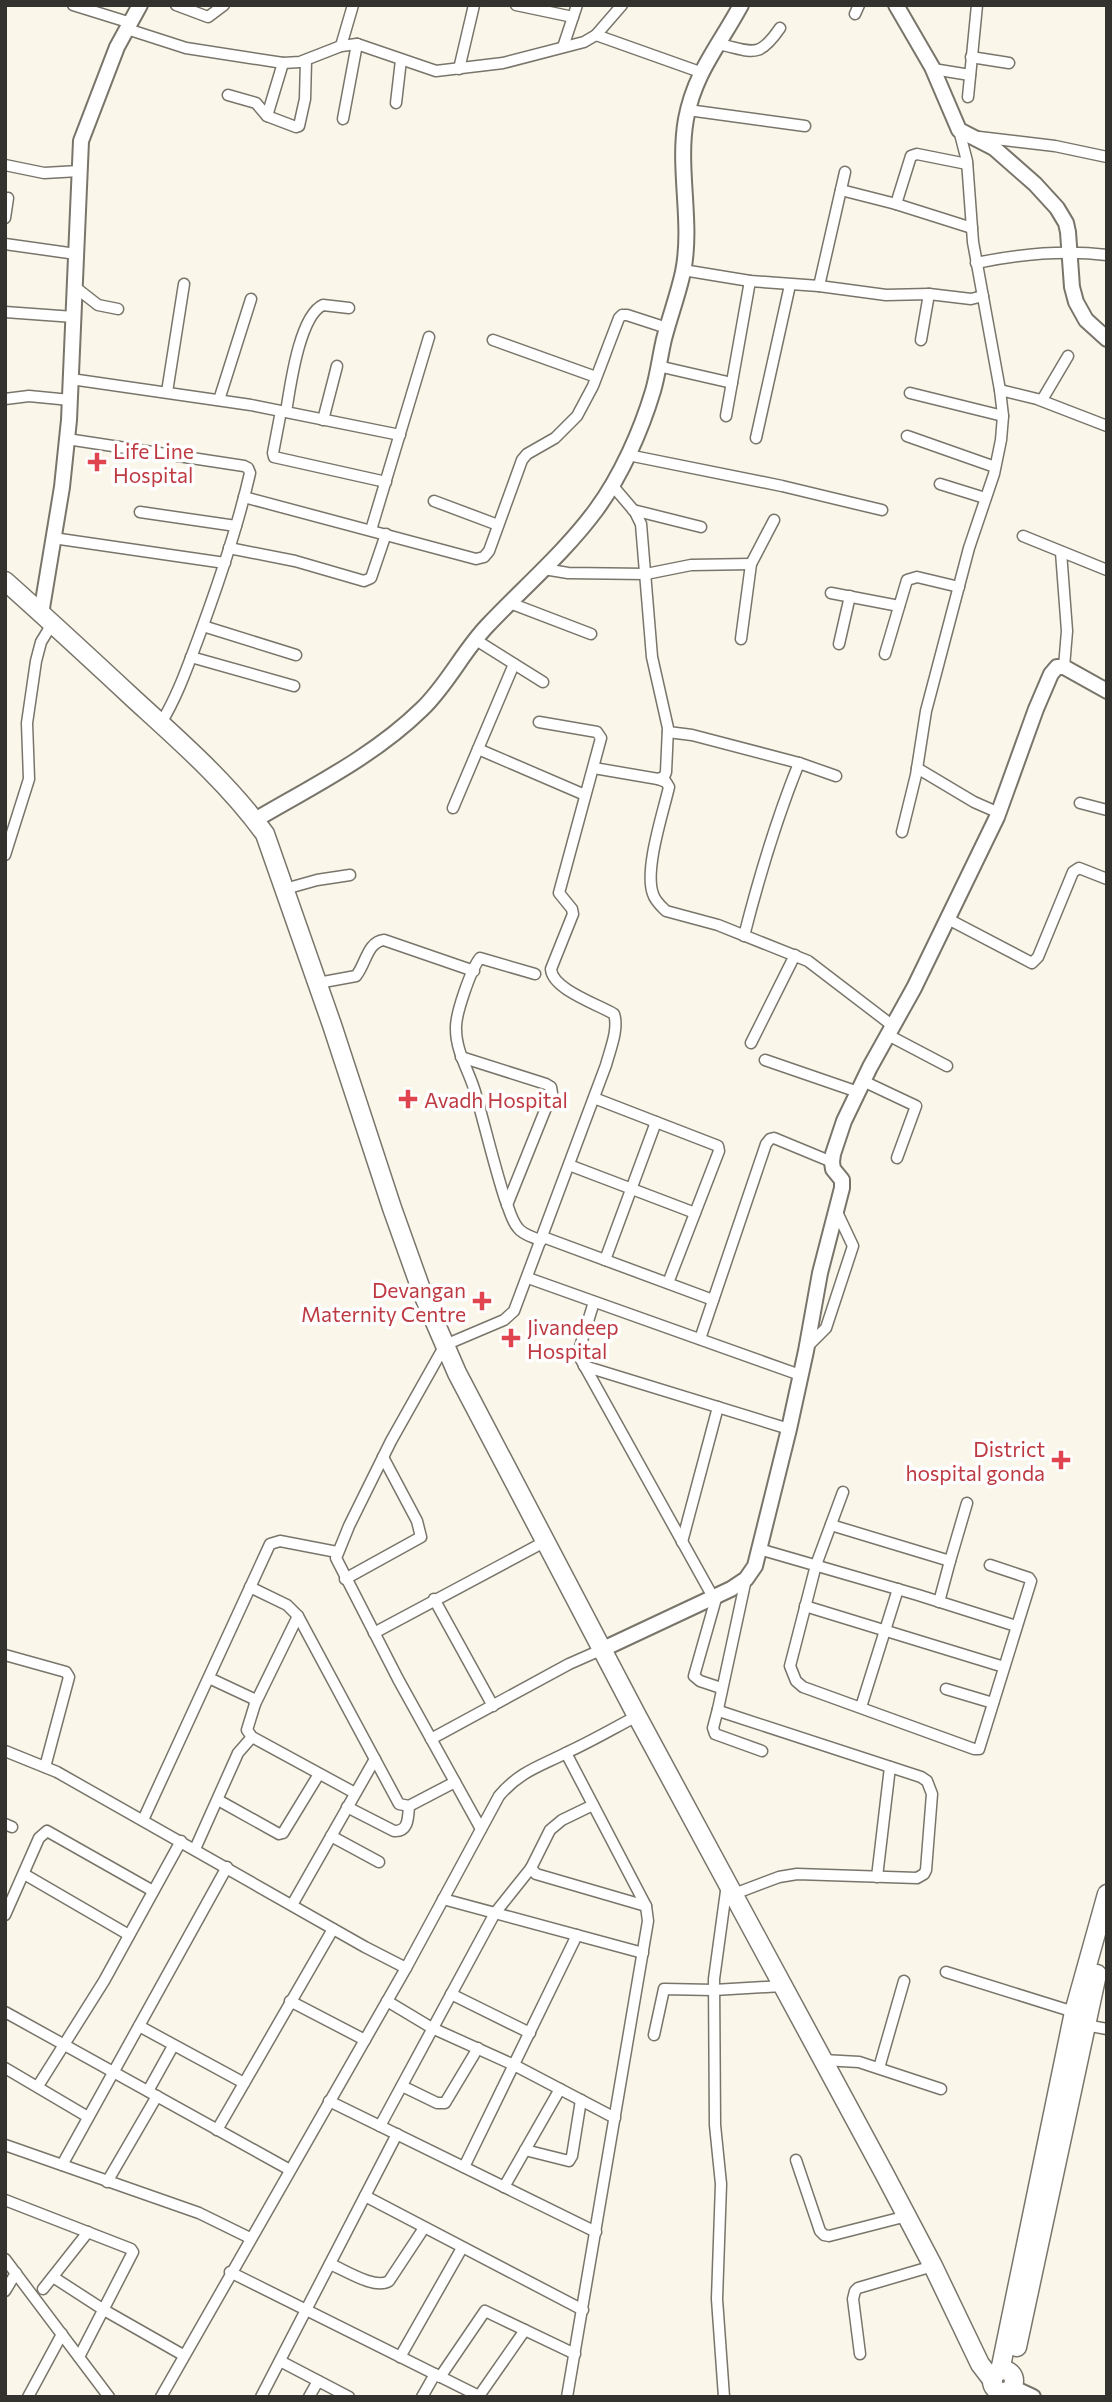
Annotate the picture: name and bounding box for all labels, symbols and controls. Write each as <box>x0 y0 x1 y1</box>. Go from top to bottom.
place label: Life Line Hospital <box>113 438 194 487</box>
marker: Life Line Hospital <box>87 452 107 472</box>
place label: Avadh Hospital <box>424 1087 568 1112</box>
marker: Avadh Hospital <box>398 1089 418 1109</box>
place label: Devangan Maternity Centre <box>301 1277 466 1326</box>
marker: Devangan Maternity Centre <box>472 1291 492 1311</box>
place label: Jivandeep Hospital <box>527 1314 619 1363</box>
marker: Jivandeep Hospital <box>501 1328 521 1348</box>
place label: District hospital gonda <box>905 1436 1045 1485</box>
marker: District hospital gonda <box>1051 1450 1071 1470</box>

